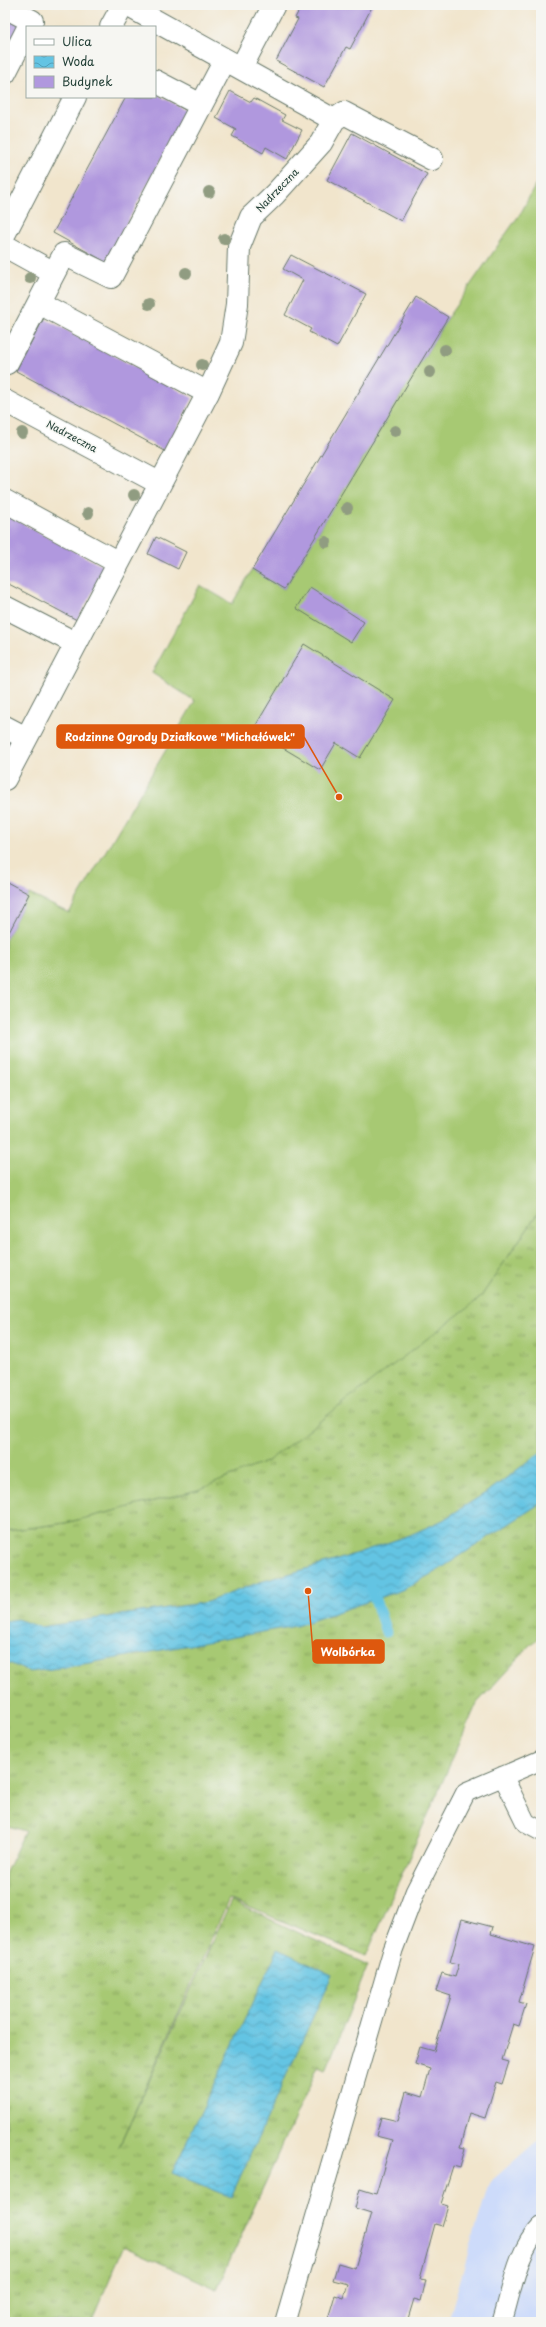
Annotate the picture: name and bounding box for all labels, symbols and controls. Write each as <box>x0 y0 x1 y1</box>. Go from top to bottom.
legend <box>26 26 156 98</box>
text: Ulica <box>62 32 92 50</box>
text: Woda <box>62 52 95 70</box>
text: Budynek <box>62 72 112 90</box>
street label: Nadrzeczna <box>252 164 302 215</box>
street label: Nadrzeczna <box>44 416 101 456</box>
callout: Rodzinne Ogrody Działkowe "Michałówek" <box>57 725 304 748</box>
text: Rodzinne Ogrody Działkowe "Michałówek" <box>65 728 295 745</box>
callout: Wolbórka <box>313 1640 384 1663</box>
text: Wolbórka <box>321 1643 376 1660</box>

